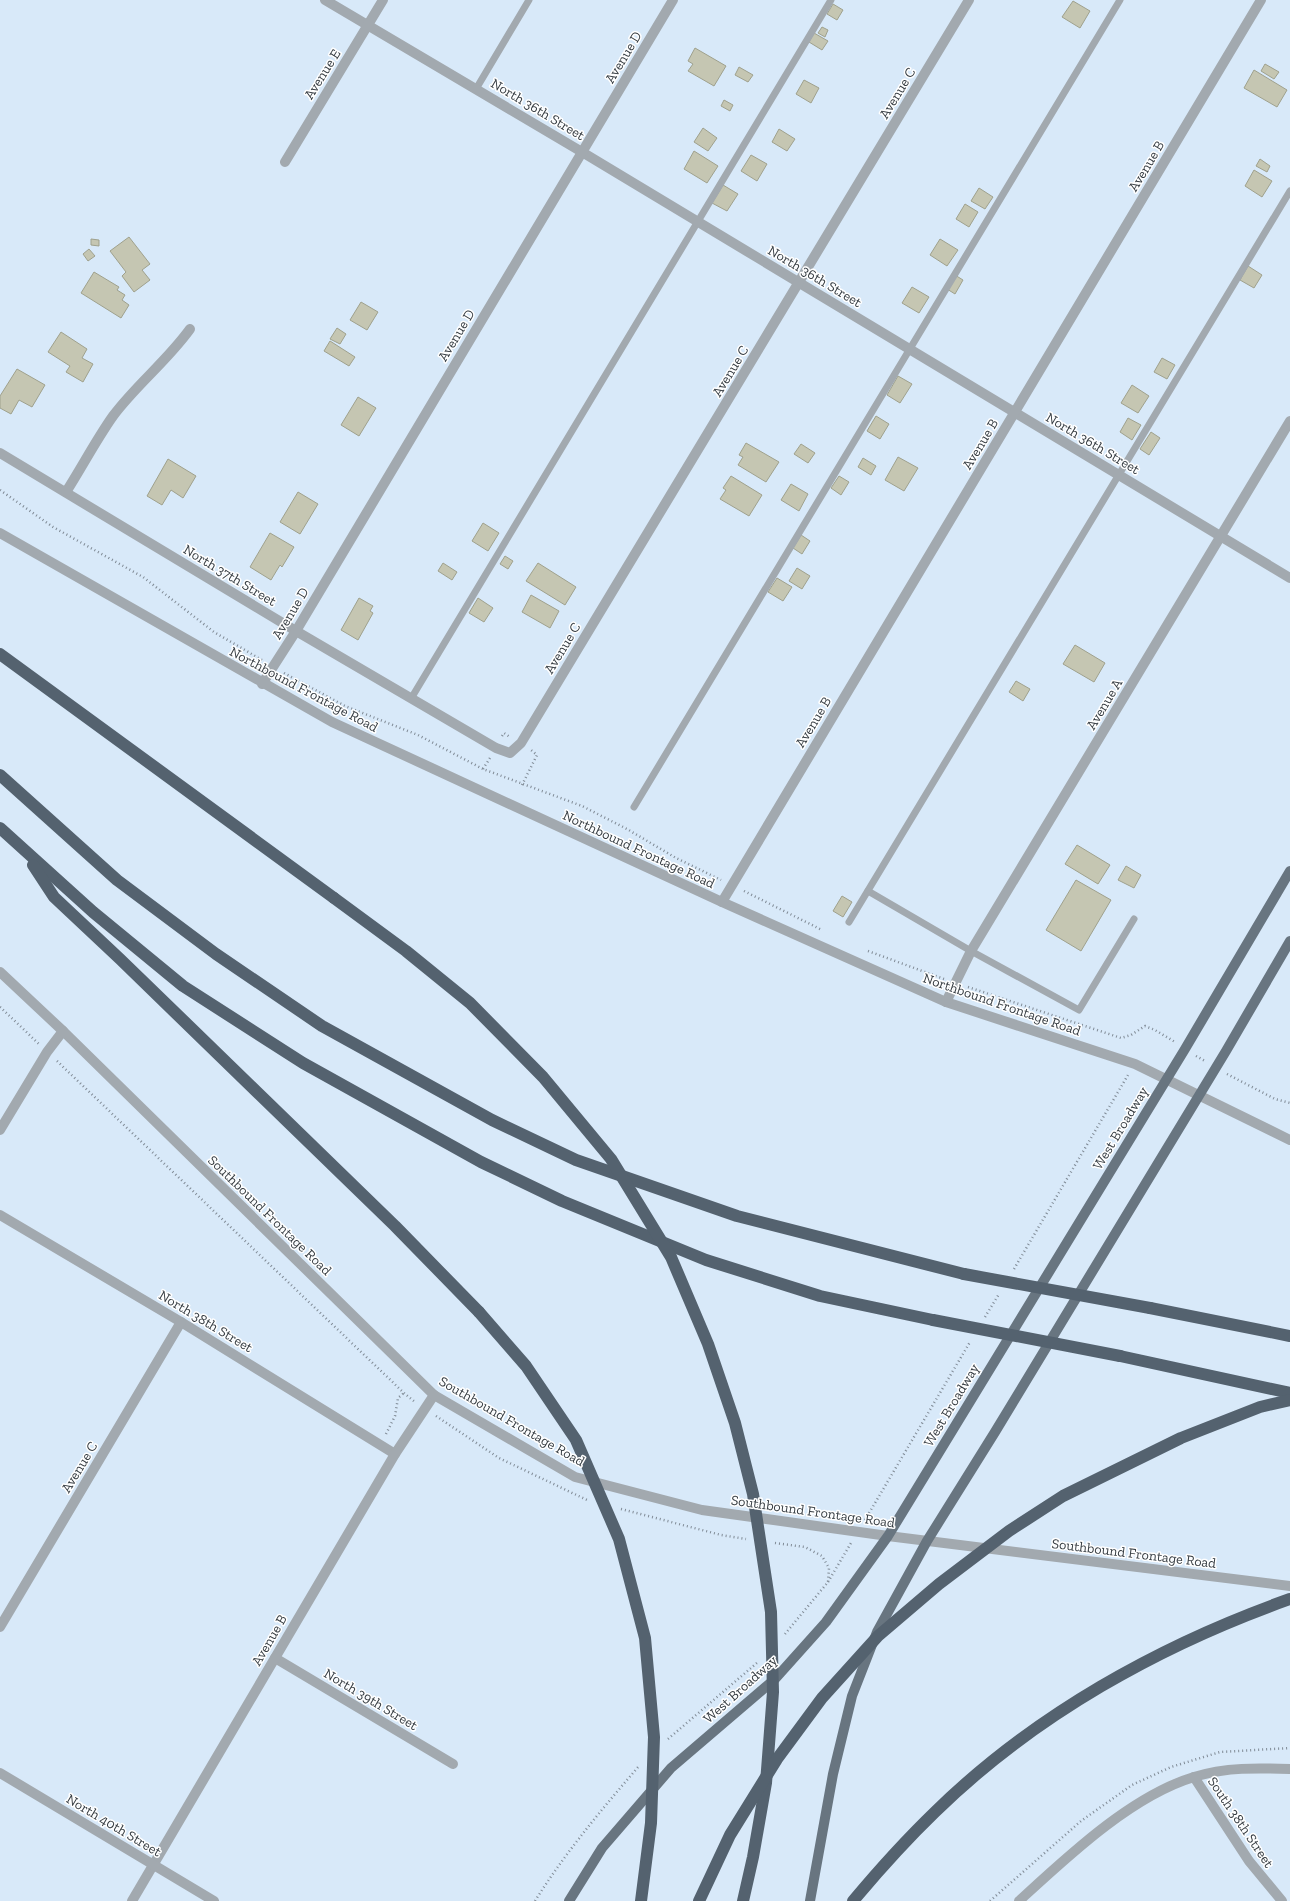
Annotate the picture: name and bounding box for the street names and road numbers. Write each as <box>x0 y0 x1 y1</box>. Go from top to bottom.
street label: Avenue D <box>601 28 646 86</box>
street label: Avenue E <box>300 46 344 102</box>
street label: Avenue C <box>876 65 919 122</box>
street label: North 36th Street <box>488 75 588 145</box>
street label: Avenue B <box>1125 138 1168 195</box>
street label: North 36th Street <box>765 242 865 312</box>
street label: Avenue D <box>434 306 479 364</box>
street label: Avenue C <box>709 343 752 400</box>
street label: North 36th Street <box>1043 409 1143 479</box>
street label: Avenue B <box>959 416 1002 473</box>
street label: North 37th Street <box>180 541 280 610</box>
street label: Avenue D <box>268 584 313 642</box>
street label: Avenue C <box>541 620 584 677</box>
street label: Northbound Frontage Road <box>227 643 381 736</box>
street label: Avenue A <box>1083 675 1127 733</box>
street label: Avenue B <box>792 694 835 751</box>
street label: Northbound Frontage Road <box>560 807 718 892</box>
street label: Northbound Frontage Road <box>921 969 1083 1040</box>
street label: West Broadway <box>1089 1083 1152 1173</box>
street label: Southbound Frontage Road <box>204 1152 335 1279</box>
street label: North 38th Street <box>156 1287 256 1357</box>
street label: West Broadway <box>920 1360 983 1450</box>
street label: Southbound Frontage Road <box>436 1373 588 1470</box>
street label: Avenue C <box>58 1439 101 1496</box>
street label: Southbound Frontage Road <box>730 1492 896 1531</box>
street label: Southbound Frontage Road <box>1051 1535 1217 1572</box>
street label: Avenue B <box>248 1612 291 1669</box>
street label: West Broadway <box>700 1651 781 1727</box>
street label: North 39th Street <box>321 1665 421 1735</box>
street label: South 38th Street <box>1204 1774 1278 1872</box>
street label: North 40th Street <box>63 1790 165 1861</box>

